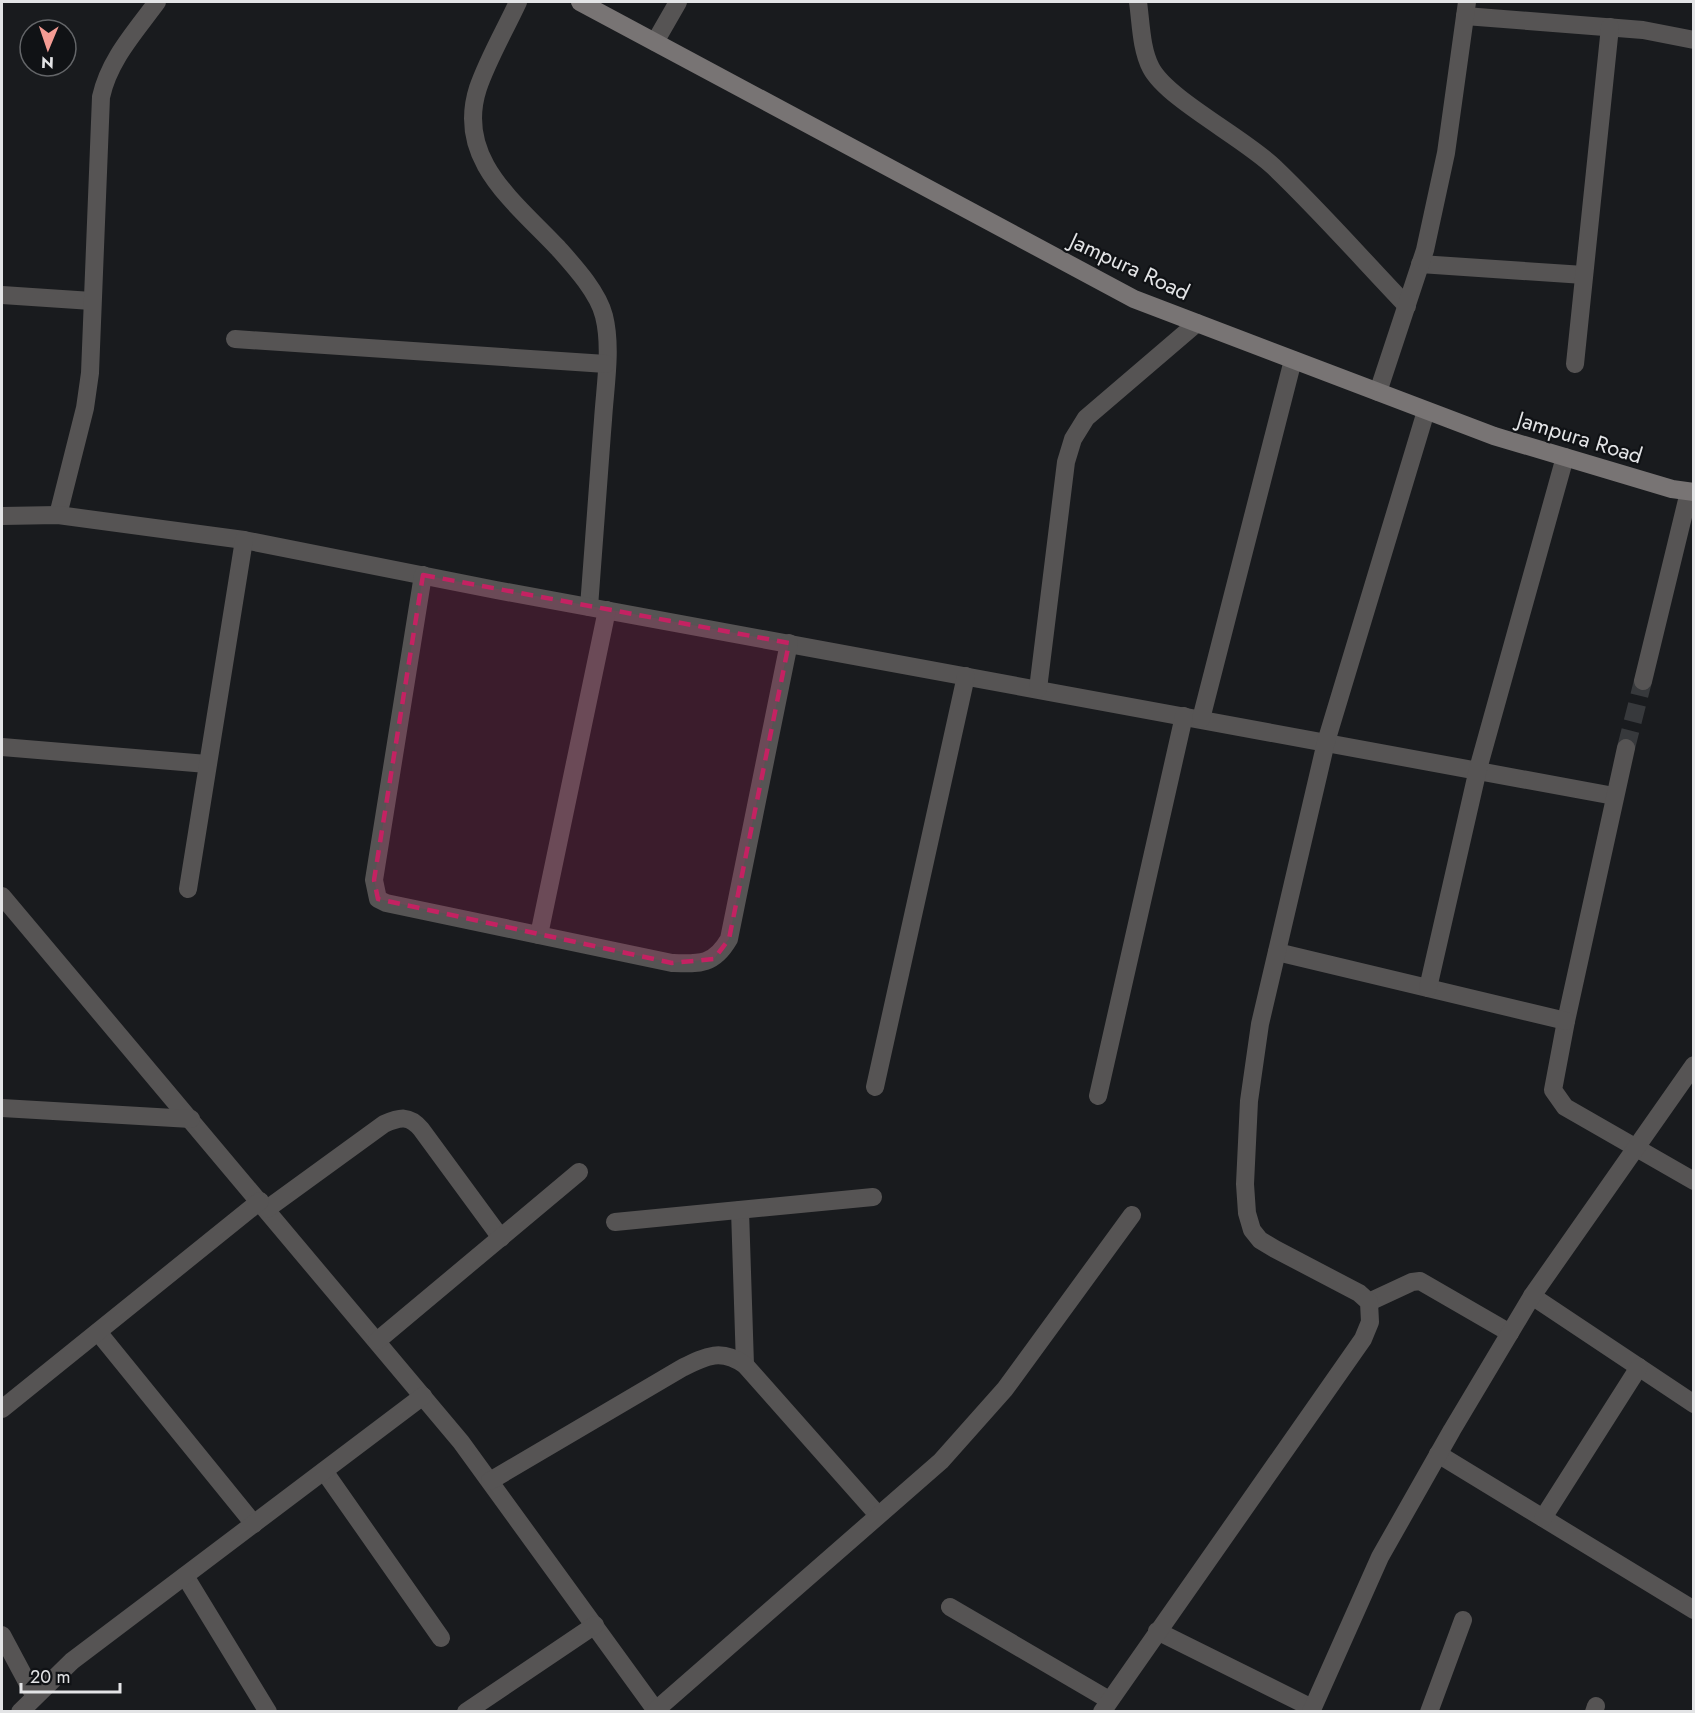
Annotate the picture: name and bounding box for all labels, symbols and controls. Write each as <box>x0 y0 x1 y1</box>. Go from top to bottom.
north arrow <box>18 18 78 78</box>
text: N <box>41 51 54 74</box>
street label: Jampura Road <box>1062 223 1195 308</box>
street label: Jampura Road <box>1511 402 1647 471</box>
scale bar <box>21 1656 120 1694</box>
text: 20 m <box>30 1664 70 1690</box>

